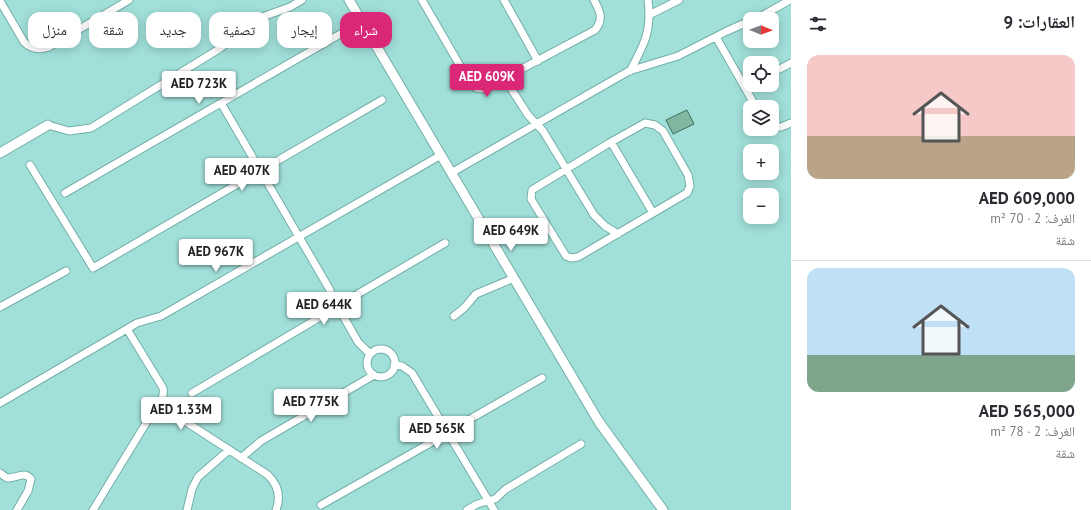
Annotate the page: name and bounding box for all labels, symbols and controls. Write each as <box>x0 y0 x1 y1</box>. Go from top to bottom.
text: العقارات: 9 <box>1004 11 1075 33</box>
chip: منزل <box>28 12 81 48</box>
chip: شقة <box>89 12 138 48</box>
chip: جديد <box>146 12 201 48</box>
chip: تصفية <box>209 12 269 48</box>
chip: إيجار <box>277 12 332 48</box>
chip: شراء <box>340 12 392 48</box>
north arrow <box>743 12 779 48</box>
map controls <box>743 12 779 224</box>
icon: filters <box>807 13 829 35</box>
button: locate <box>743 56 779 92</box>
pin: AED 609K <box>446 64 528 98</box>
text: AED 609K <box>459 68 515 85</box>
pin: AED 723K <box>158 71 240 105</box>
text: AED 723K <box>171 75 227 92</box>
icon: home <box>905 81 977 153</box>
button: layers <box>743 100 779 136</box>
button: + <box>743 144 779 180</box>
pin: AED 407K <box>201 158 283 192</box>
text: AED 407K <box>214 162 270 179</box>
text: AED 609,000 <box>979 187 1075 209</box>
button: − <box>743 188 779 224</box>
text: الغرف: 2 · 70 m² <box>990 210 1075 227</box>
pin: AED 649K <box>470 218 552 252</box>
text: AED 649K <box>483 222 539 239</box>
text: شقة <box>1056 232 1075 249</box>
pin: AED 967K <box>175 239 257 273</box>
text: AED 967K <box>188 243 244 260</box>
pin: AED 644K <box>283 292 365 326</box>
icon: home <box>905 294 977 366</box>
text: AED 644K <box>296 296 352 313</box>
pin: AED 775K <box>270 389 352 423</box>
text: AED 775K <box>283 393 339 410</box>
pin: AED 1.33M <box>135 397 227 431</box>
text: AED 565,000 <box>979 400 1075 422</box>
text: AED 1.33M <box>150 401 212 418</box>
pin: AED 565K <box>396 416 478 450</box>
text: AED 565K <box>409 420 465 437</box>
text: الغرف: 2 · 78 m² <box>990 423 1075 440</box>
text: شقة <box>1056 445 1075 462</box>

